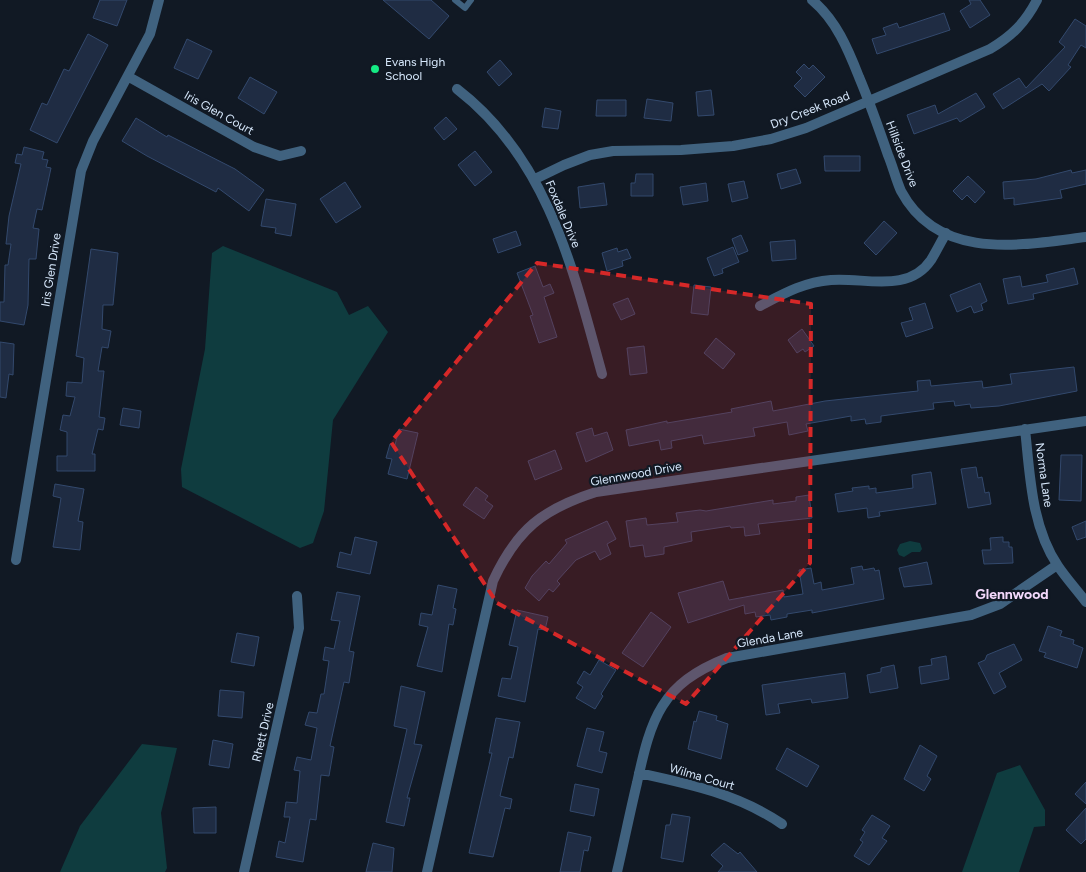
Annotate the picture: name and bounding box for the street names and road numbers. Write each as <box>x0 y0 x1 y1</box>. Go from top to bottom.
street label: Iris Glen Court <box>182 88 257 138</box>
street label: Dry Creek Road <box>768 88 852 132</box>
street label: Hillside Drive <box>883 119 921 189</box>
street label: Foxdale Drive <box>542 178 584 250</box>
street label: Iris Glen Drive <box>38 232 64 308</box>
street label: Norma Lane <box>1033 442 1056 509</box>
street label: Glennwood Drive <box>589 459 683 489</box>
street label: Glenda Lane <box>736 625 805 651</box>
street label: Rhett Drive <box>249 700 277 763</box>
street label: Wilma Court <box>668 761 737 793</box>

